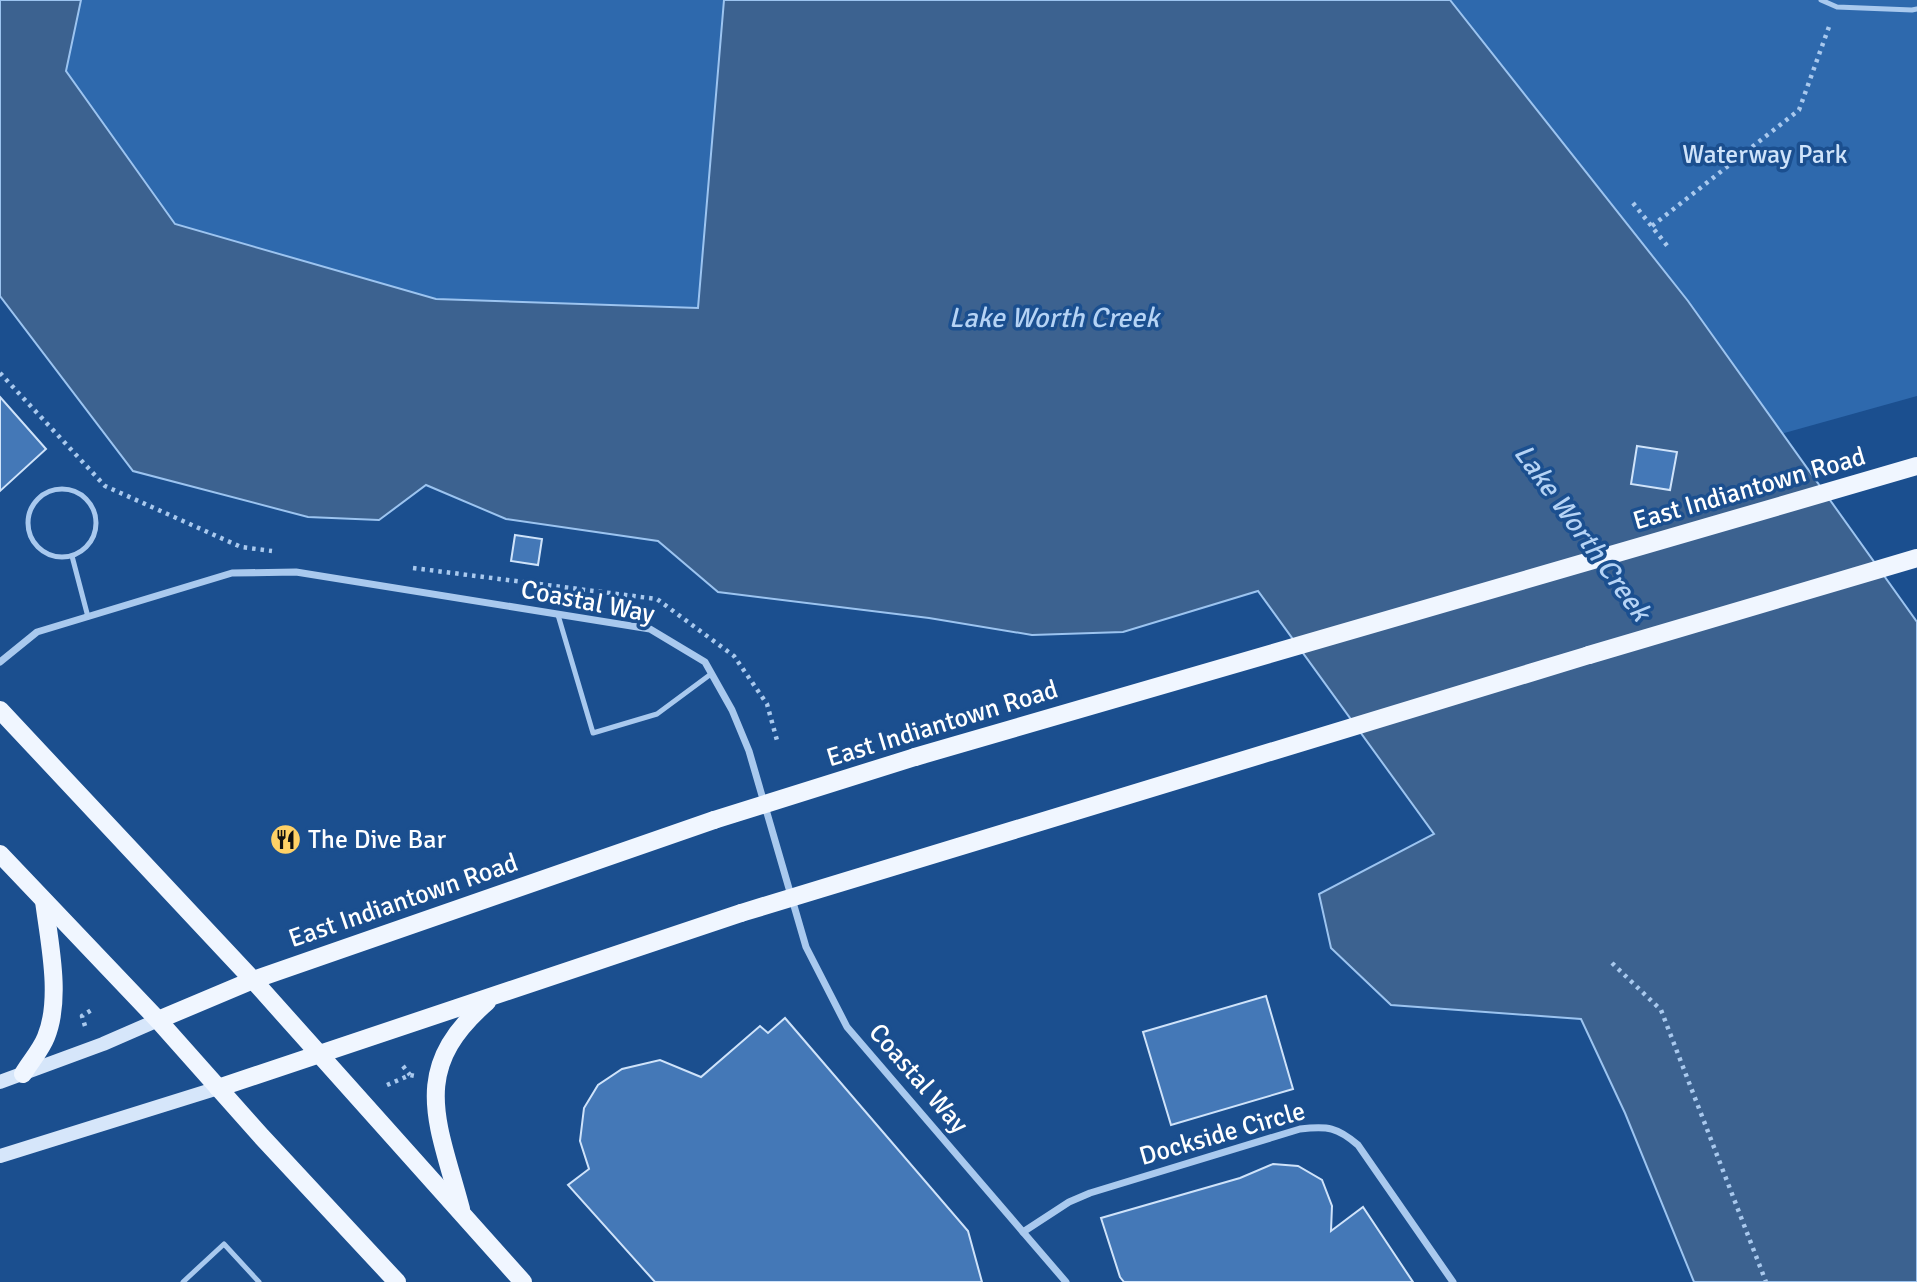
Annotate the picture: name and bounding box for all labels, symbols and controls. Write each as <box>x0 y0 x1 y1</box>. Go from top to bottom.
park label: Waterway Park <box>1682 139 1848 171</box>
water label: Lake Worth Creek <box>949 301 1162 335</box>
water label: Lake Worth Creek <box>1507 438 1659 630</box>
street label: East Indiantown Road <box>1629 440 1869 537</box>
street label: Coastal Way <box>518 573 657 631</box>
street label: East Indiantown Road <box>823 674 1062 774</box>
restaurant icon: The Dive Bar <box>268 822 302 856</box>
place label: The Dive Bar <box>308 824 446 856</box>
street label: East Indiantown Road <box>285 847 522 955</box>
street label: Coastal Way <box>862 1017 975 1140</box>
street label: Dockside Circle <box>1136 1095 1309 1173</box>

